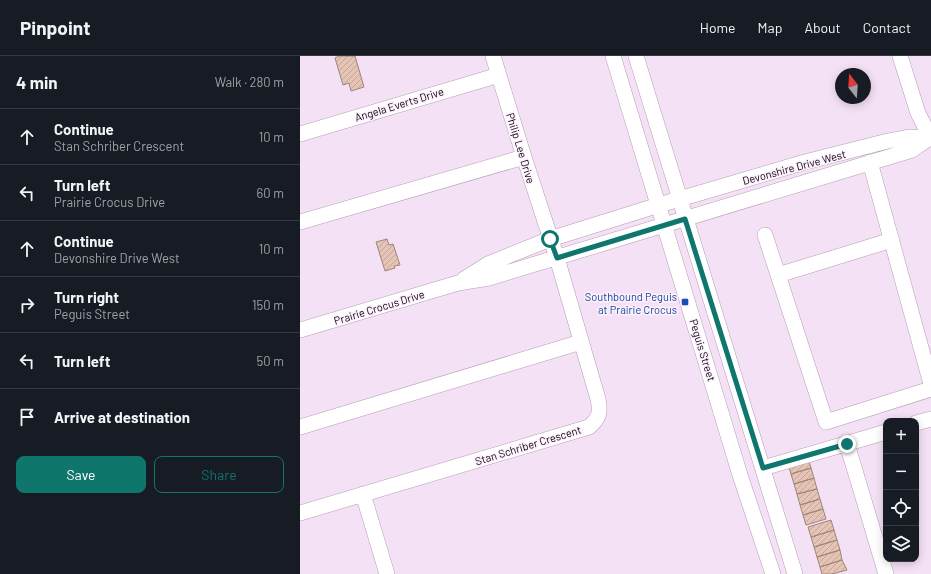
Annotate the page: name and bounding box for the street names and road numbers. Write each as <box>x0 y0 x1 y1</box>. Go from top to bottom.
street label: Angela Everts Drive <box>353 84 445 124</box>
street label: Philip Lee Drive <box>504 111 538 185</box>
street label: Devonshire Drive West <box>741 147 847 187</box>
street label: Prairie Crocus Drive <box>332 287 426 327</box>
street label: Peguis Street <box>687 317 719 383</box>
street label: Stan Schriber Crescent <box>473 423 583 467</box>

